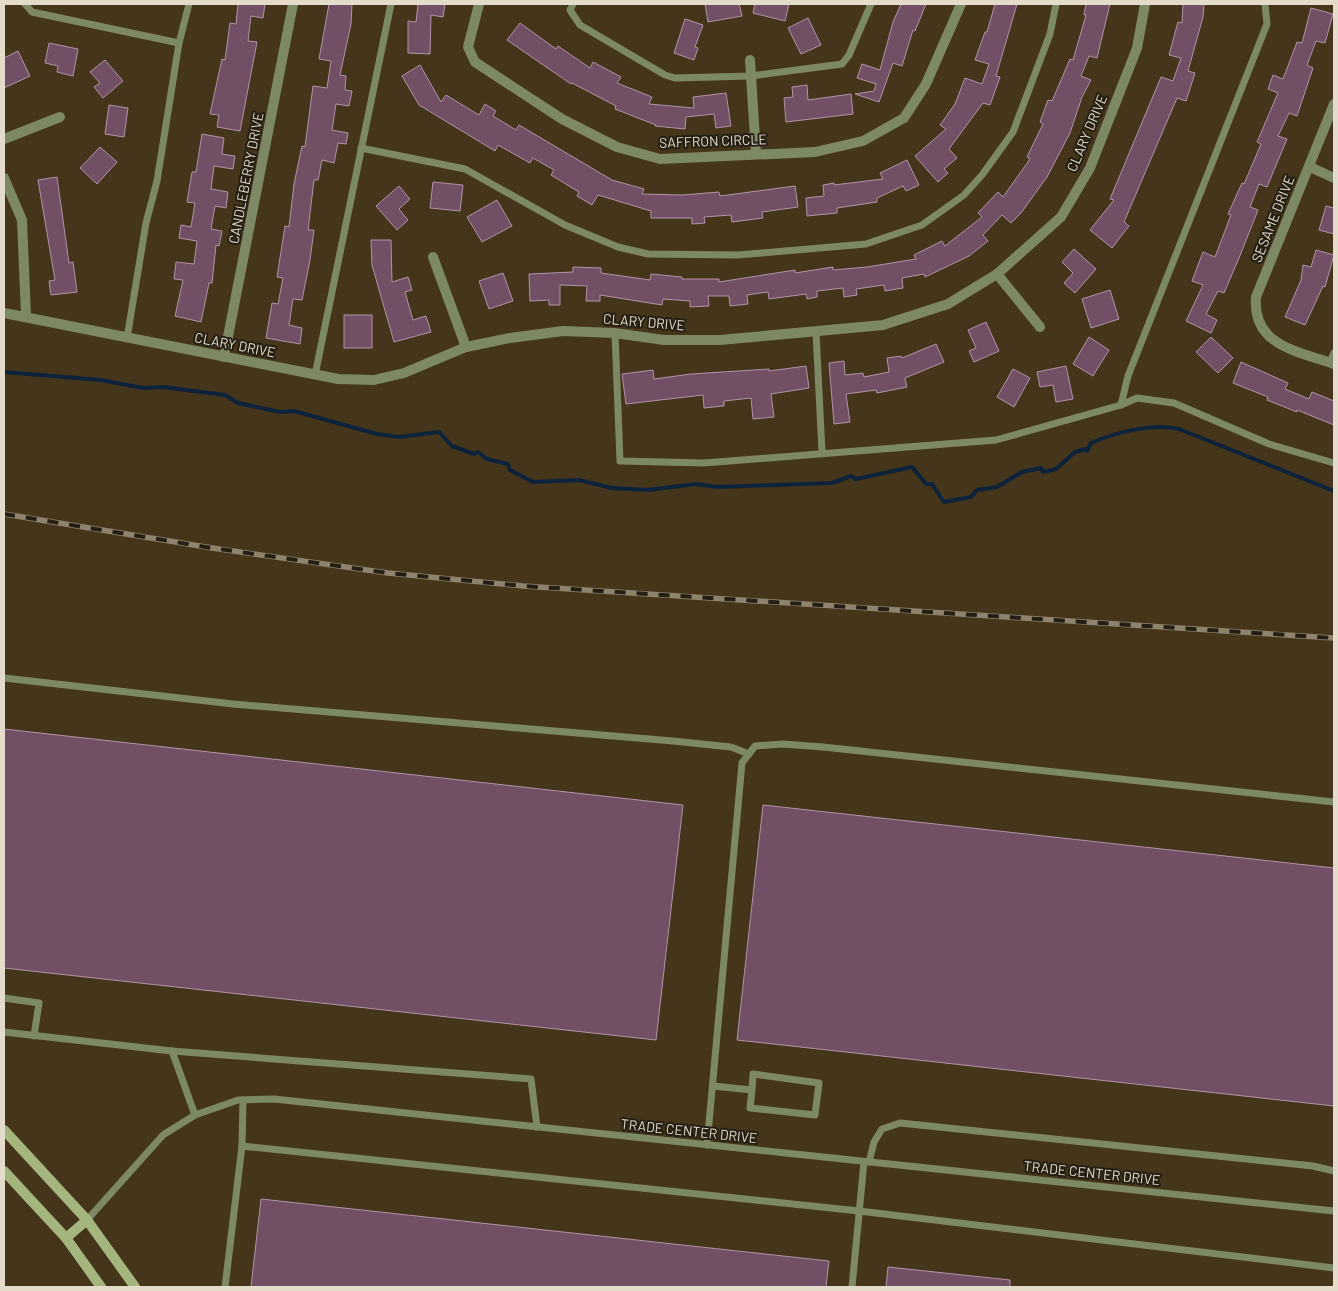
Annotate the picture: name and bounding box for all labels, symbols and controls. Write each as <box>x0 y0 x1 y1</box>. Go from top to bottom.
street label: CLARY DRIVE <box>1063 92 1110 174</box>
street label: CANDLEBERRY DRIVE <box>224 111 267 245</box>
street label: SAFFRON CIRCLE <box>659 130 767 151</box>
street label: SESAME DRIVE <box>1247 173 1298 265</box>
street label: CLARY DRIVE <box>602 309 686 334</box>
street label: CLARY DRIVE <box>193 328 277 361</box>
street label: TRADE CENTER DRIVE <box>620 1115 758 1146</box>
street label: TRADE CENTER DRIVE <box>1023 1157 1161 1188</box>

